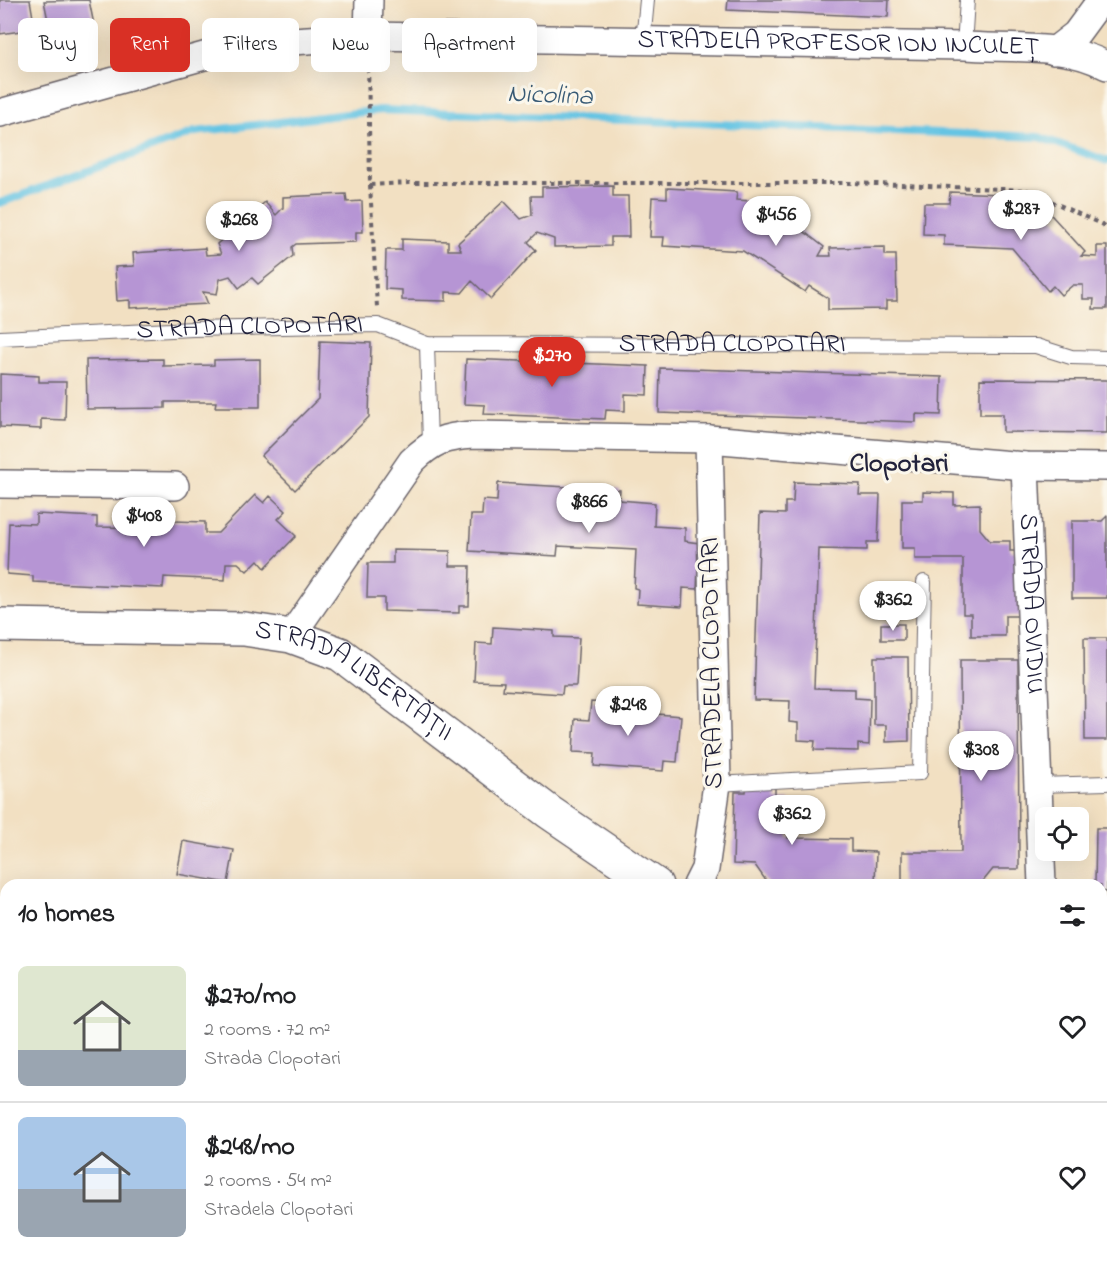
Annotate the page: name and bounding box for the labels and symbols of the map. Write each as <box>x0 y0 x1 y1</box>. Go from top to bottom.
street label: STRADELA PROFESOR ION INCULEȚ <box>637 22 1040 68</box>
water label: Nicolina <box>507 75 594 117</box>
pin: $287 <box>985 190 1057 241</box>
pin: $456 <box>740 196 812 247</box>
pin: $268 <box>203 201 275 252</box>
street label: STRADA CLOPOTARI <box>136 306 364 351</box>
street label: STRADA CLOPOTARI <box>619 326 846 364</box>
pin: $270 <box>516 337 588 388</box>
district label: Clopotari <box>849 445 949 484</box>
pin: $866 <box>553 483 625 534</box>
pin: $408 <box>108 497 180 548</box>
street label: STRADA OVIDIU <box>1008 513 1053 695</box>
street label: STRADELA CLOPOTARI <box>692 537 734 789</box>
pin: $362 <box>857 581 929 632</box>
street label: STRADA LIBERTĂȚII <box>252 612 461 752</box>
pin: $248 <box>592 686 664 737</box>
pin: $308 <box>945 731 1017 782</box>
pin: $362 <box>756 795 828 846</box>

